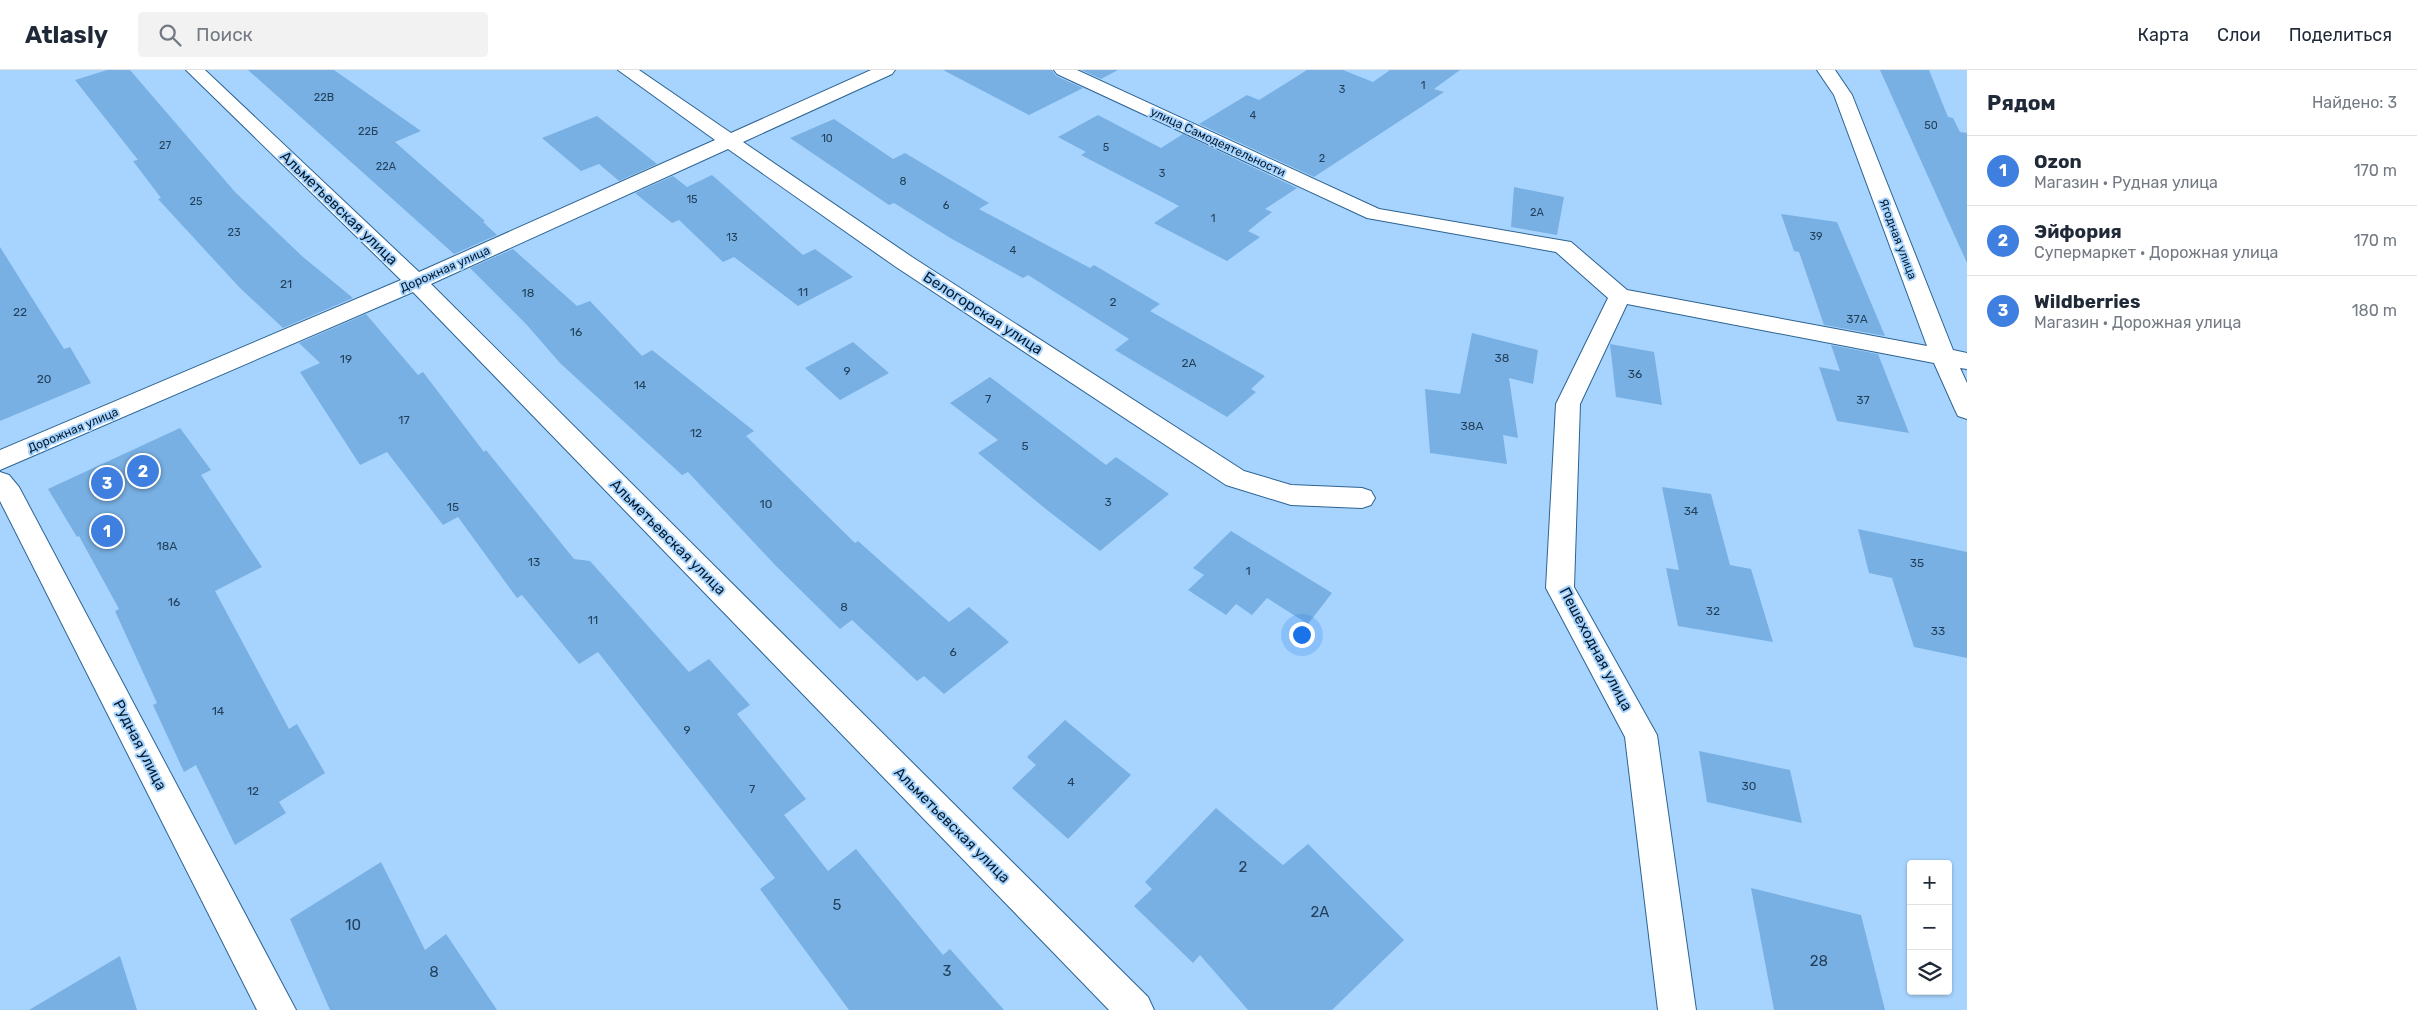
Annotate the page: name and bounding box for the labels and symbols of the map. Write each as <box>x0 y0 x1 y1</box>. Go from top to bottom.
house number: 1 <box>1421 79 1425 92</box>
house number: 3 <box>1339 83 1346 96</box>
house number: 22В <box>314 91 334 104</box>
street label: улица Самодеятельности <box>1148 104 1288 180</box>
house number: 4 <box>1250 109 1257 122</box>
house number: 50 <box>1924 119 1938 132</box>
house number: 22Б <box>358 125 378 138</box>
house number: 10 <box>821 132 833 145</box>
house number: 27 <box>159 139 171 152</box>
house number: 5 <box>1103 141 1110 154</box>
street label: Альметьевская улица <box>276 147 402 269</box>
house number: 2 <box>1319 152 1325 165</box>
house number: 22А <box>376 160 397 173</box>
house number: 3 <box>1159 167 1166 180</box>
house number: 8 <box>900 175 907 188</box>
house number: 15 <box>686 193 698 206</box>
house number: 25 <box>190 195 203 208</box>
street label: Ягодная улица <box>1876 197 1920 281</box>
house number: 6 <box>943 199 950 212</box>
house number: 2А <box>1530 206 1545 219</box>
house number: 1 <box>1211 212 1215 225</box>
house number: 23 <box>227 226 241 239</box>
house number: 39 <box>1809 230 1823 243</box>
house number: 13 <box>726 231 738 244</box>
street label: Дорожная улица <box>398 243 492 295</box>
house number: 4 <box>1010 244 1017 257</box>
street label: Белогорская улица <box>920 268 1046 358</box>
house number: 21 <box>280 277 292 291</box>
house number: 11 <box>798 285 808 299</box>
house number: 18 <box>522 286 534 300</box>
house number: 2 <box>1109 295 1117 309</box>
house number: 22 <box>13 305 27 319</box>
house number: 37А <box>1846 312 1868 326</box>
house number: 16 <box>570 325 582 339</box>
house number: 38 <box>1495 351 1509 365</box>
house number: 19 <box>340 352 352 366</box>
house number: 2А <box>1181 356 1197 370</box>
house number: 9 <box>843 364 851 378</box>
house number: 36 <box>1628 367 1642 381</box>
house number: 20 <box>37 372 51 386</box>
house number: 14 <box>634 378 647 392</box>
house number: 7 <box>985 392 991 406</box>
house number: 37 <box>1856 393 1870 407</box>
street label: Дорожная улица <box>26 405 120 455</box>
house number: 17 <box>398 413 410 427</box>
house number: 38А <box>1461 419 1483 433</box>
house number: 12 <box>690 426 702 440</box>
house number: 5 <box>1021 439 1029 453</box>
pin: 2 <box>127 452 159 490</box>
pin: 3 <box>91 464 123 502</box>
street label: Альметьевская улица <box>606 475 730 599</box>
house number: 3 <box>1104 495 1112 509</box>
house number: 10 <box>760 497 772 511</box>
house number: 15 <box>447 500 459 514</box>
house number: 34 <box>1684 504 1699 518</box>
pin: 1 <box>91 512 123 550</box>
house number: 18А <box>157 539 177 553</box>
house number: 13 <box>528 555 540 569</box>
house number: 35 <box>1910 556 1924 570</box>
house number: 1 <box>1245 564 1251 578</box>
street label: Пешеходная улица <box>1556 584 1636 714</box>
house number: 16 <box>168 595 180 609</box>
house number: 8 <box>840 600 848 614</box>
house number: 32 <box>1706 604 1720 618</box>
house number: 11 <box>588 613 598 627</box>
your location <box>1289 622 1315 648</box>
house number: 33 <box>1931 624 1945 638</box>
house number: 6 <box>949 645 957 659</box>
street label: Рудная улица <box>109 697 171 793</box>
house number: 14 <box>212 704 225 718</box>
house number: 9 <box>683 723 691 737</box>
street label: Альметьевская улица <box>890 763 1014 887</box>
house number: 4 <box>1067 775 1075 789</box>
house number: 30 <box>1742 779 1756 793</box>
house number: 7 <box>749 782 755 796</box>
house number: 12 <box>247 784 259 798</box>
house number: 2 <box>1239 858 1248 876</box>
house number: 5 <box>833 896 842 914</box>
house number: 2А <box>1311 903 1329 921</box>
house number: 10 <box>345 916 361 934</box>
house number: 28 <box>1810 952 1828 970</box>
house number: 3 <box>942 962 952 980</box>
house number: 8 <box>429 963 439 981</box>

